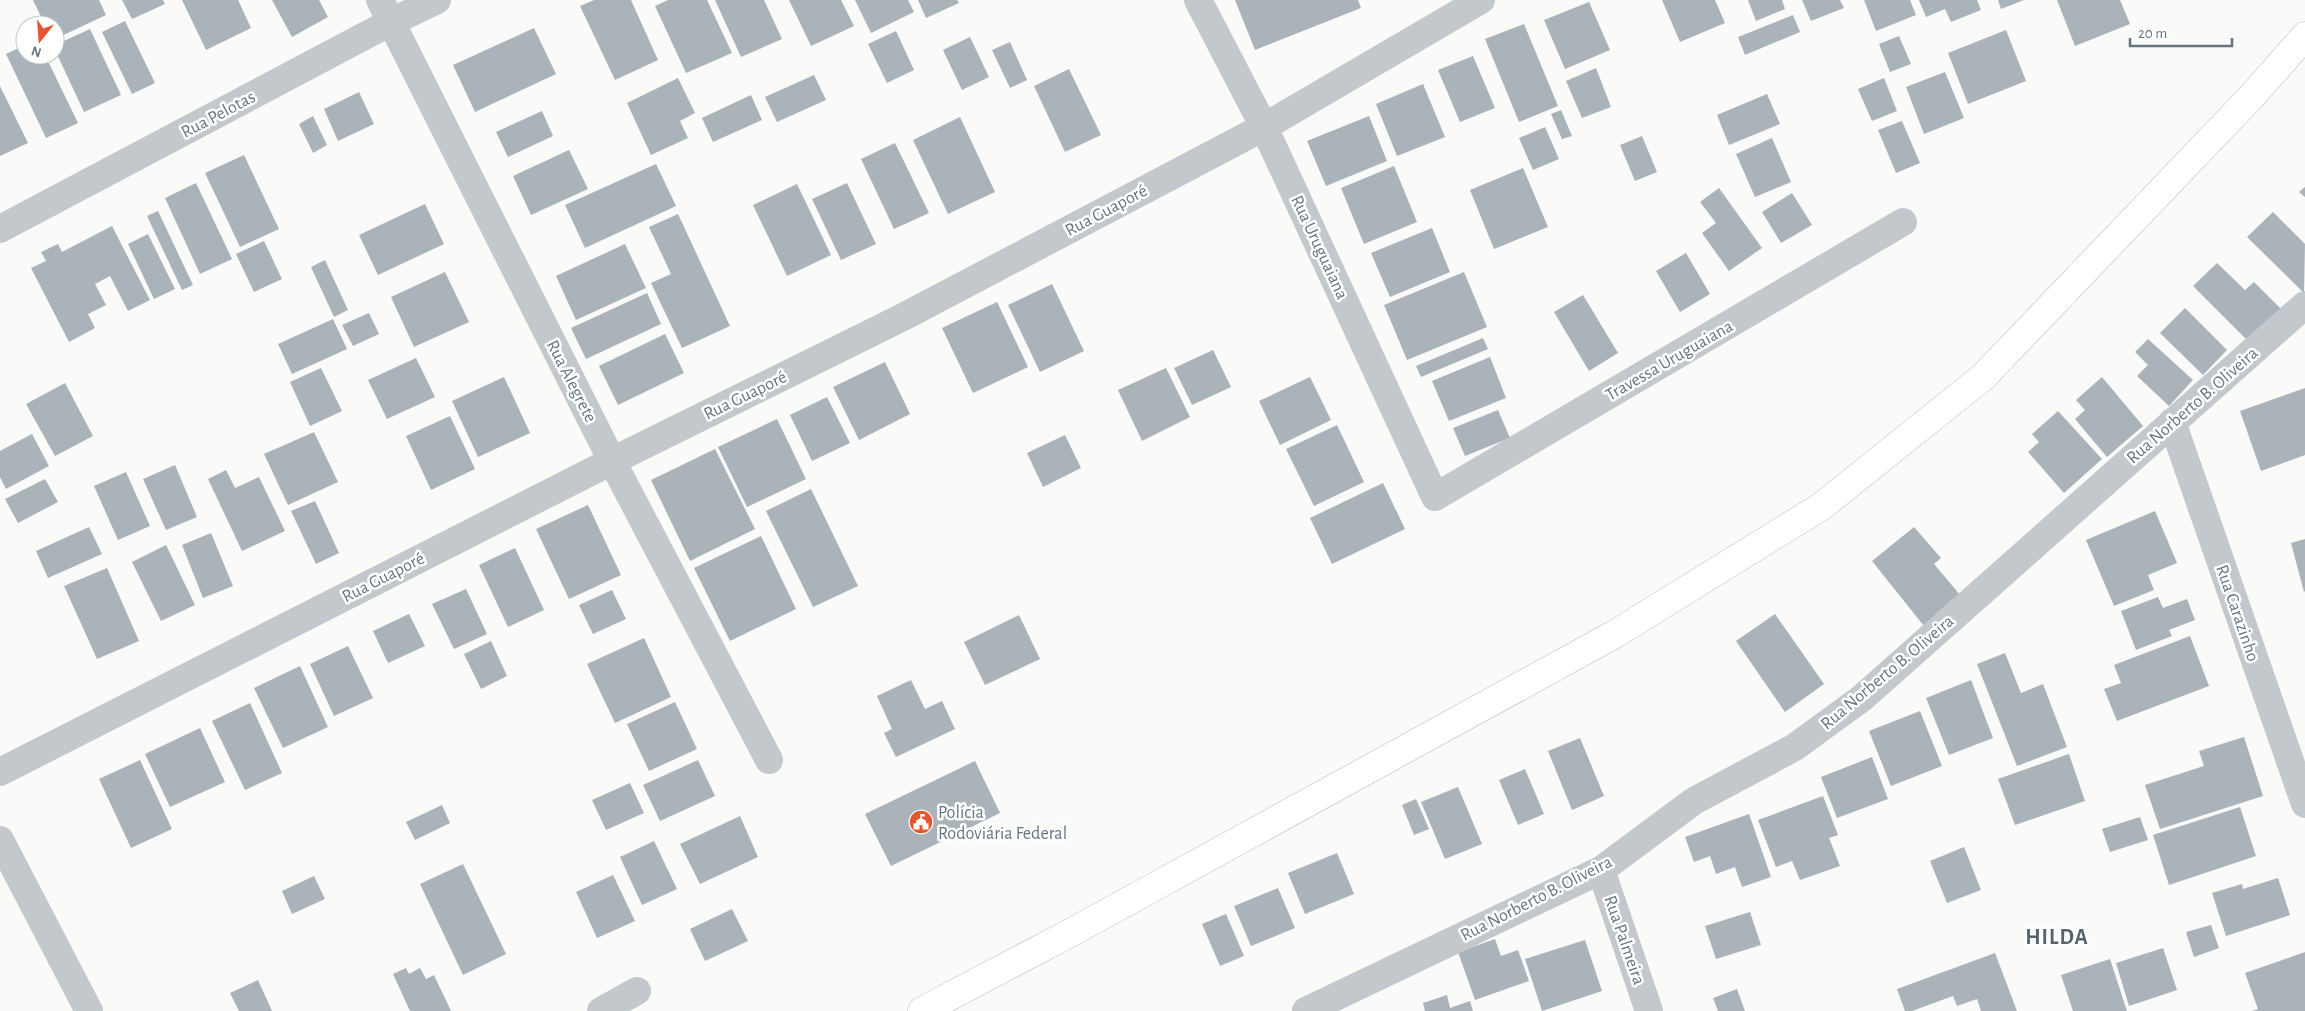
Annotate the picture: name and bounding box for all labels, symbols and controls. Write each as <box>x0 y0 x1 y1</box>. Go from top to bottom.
north arrow <box>15 15 65 65</box>
scale bar <box>2130 15 2232 47</box>
text: 20 m <box>2138 26 2167 41</box>
text: N <box>30 43 43 60</box>
street label: Rua Pelotas <box>178 88 258 142</box>
street label: Rua Guaporé <box>1063 182 1150 240</box>
street label: Rua Uruguaiana <box>1287 193 1351 302</box>
street label: Travessa Uruguaiana <box>1603 317 1736 405</box>
street label: Rua Alegrete <box>543 337 599 426</box>
street label: Rua Norberto B. Oliveira <box>2124 344 2262 467</box>
street label: Rua Guaporé <box>701 368 790 424</box>
street label: Rua Guaporé <box>339 549 428 606</box>
street label: Rua Carazinho <box>2212 563 2262 664</box>
street label: Rua Norberto B. Oliveira <box>1818 612 1958 733</box>
place label: Polícia Rodoviária Federal <box>938 804 1067 843</box>
public building icon: Polícia Rodoviária Federal <box>908 809 934 835</box>
street label: Rua Norberto B. Oliveira <box>1458 853 1615 945</box>
street label: Rua Palmeira <box>1600 894 1648 987</box>
district label: HILDA <box>2025 926 2089 948</box>

